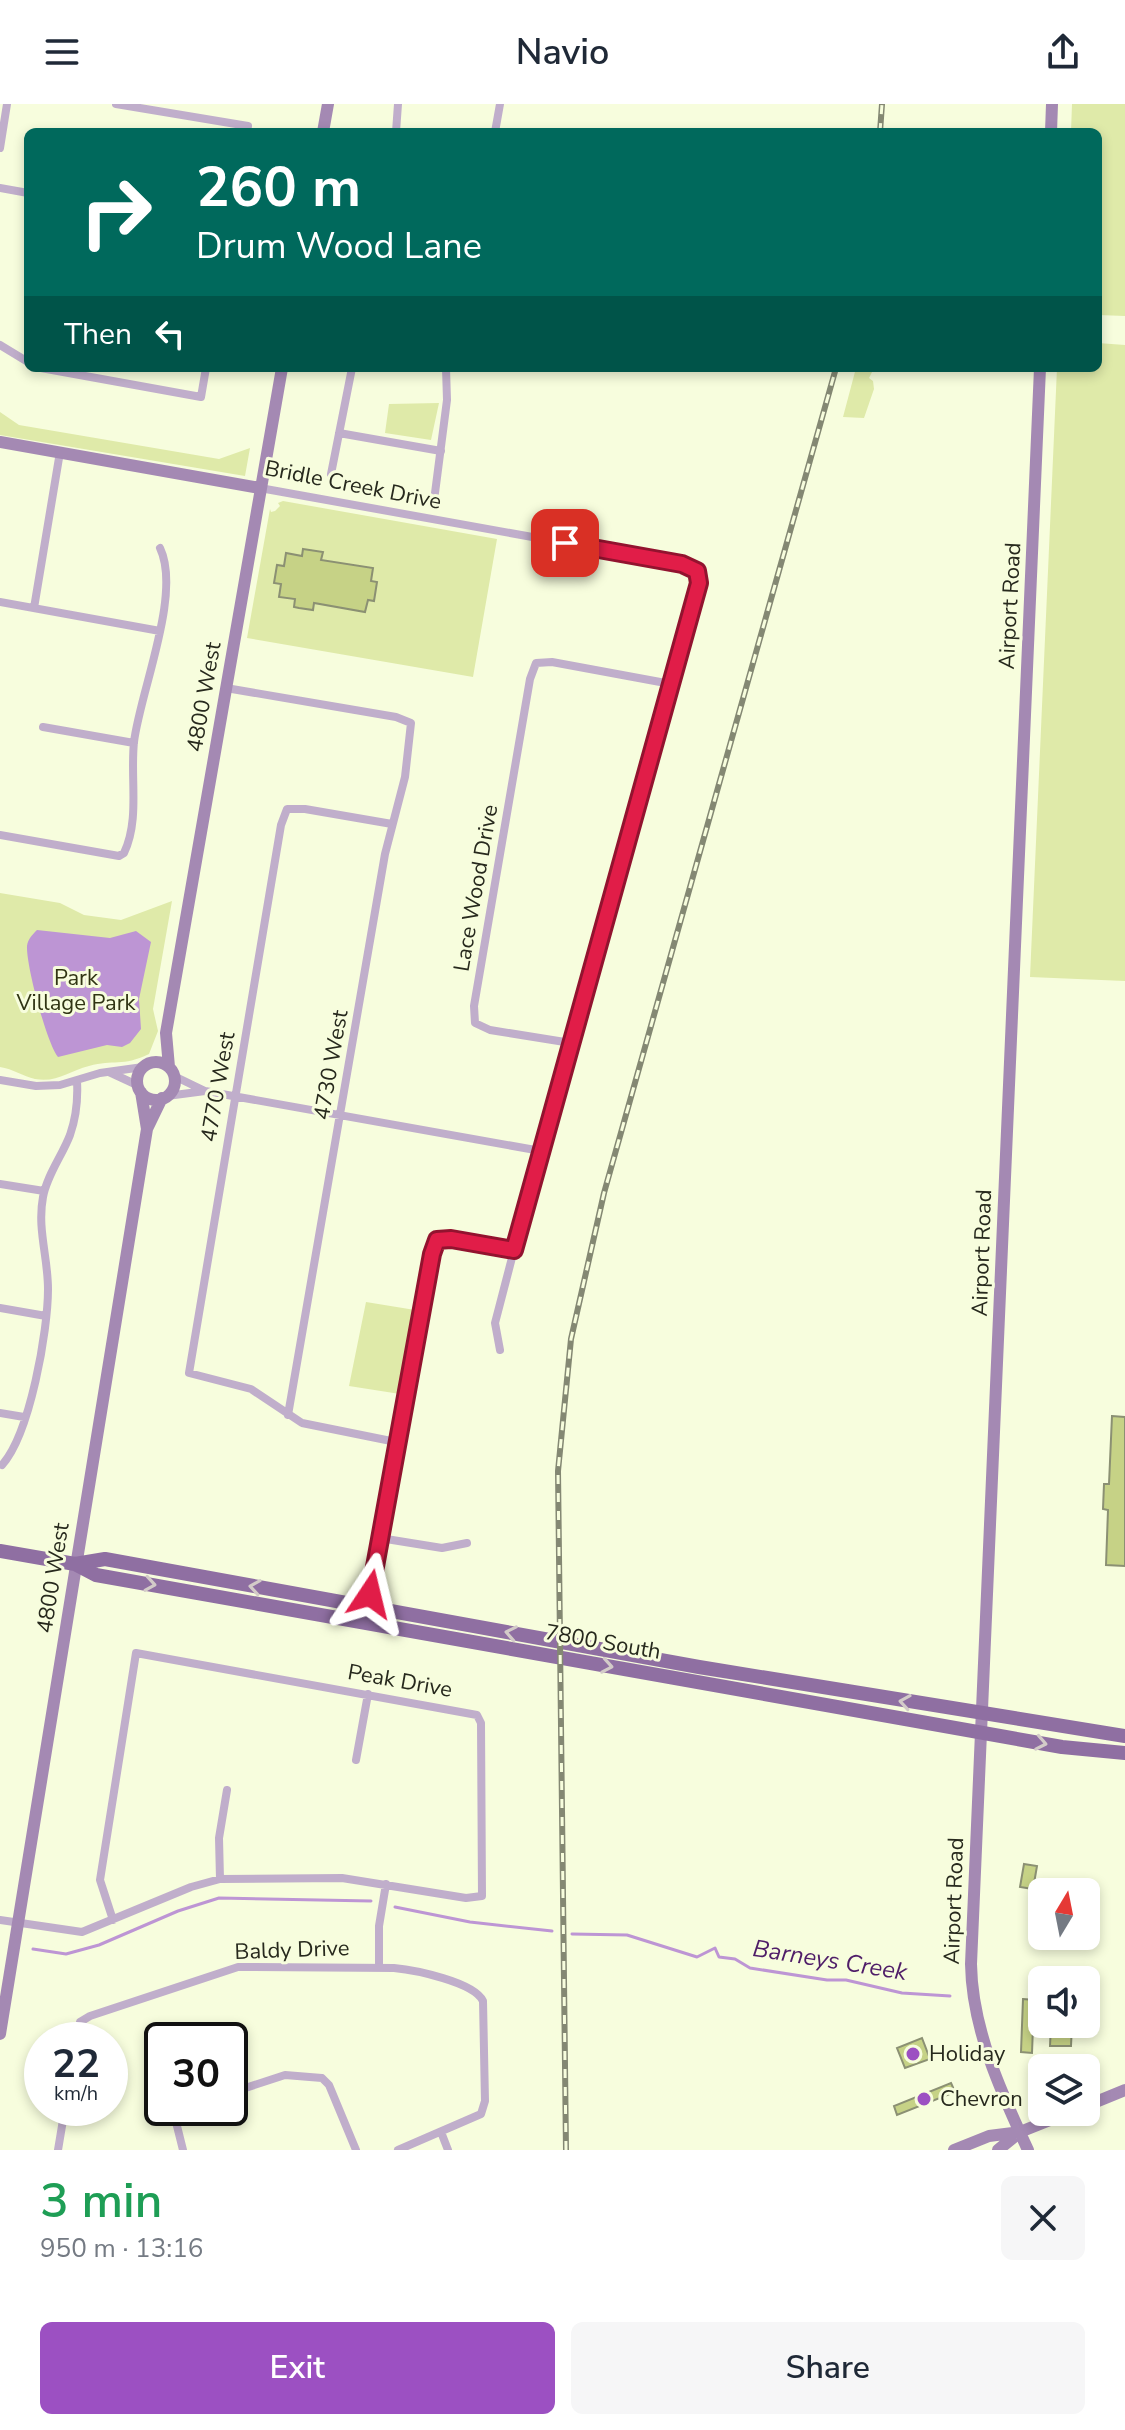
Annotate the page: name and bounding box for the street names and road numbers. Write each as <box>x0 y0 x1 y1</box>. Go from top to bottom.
street label: Bridle Creek Drive <box>262 453 444 517</box>
street label: Airport Road <box>992 542 1028 670</box>
street label: 4800 West <box>180 639 228 754</box>
street label: Lace Wood Drive <box>447 802 505 974</box>
street label: 4730 West <box>307 1007 355 1122</box>
street label: 4770 West <box>194 1029 242 1144</box>
street label: Airport Road <box>965 1189 999 1317</box>
street label: 4800 West <box>29 1520 77 1635</box>
street label: 7800 South <box>543 1617 663 1667</box>
street label: Peak Drive <box>345 1657 455 1705</box>
street label: Airport Road <box>937 1837 971 1965</box>
street label: Baldy Drive <box>234 1933 350 1967</box>

